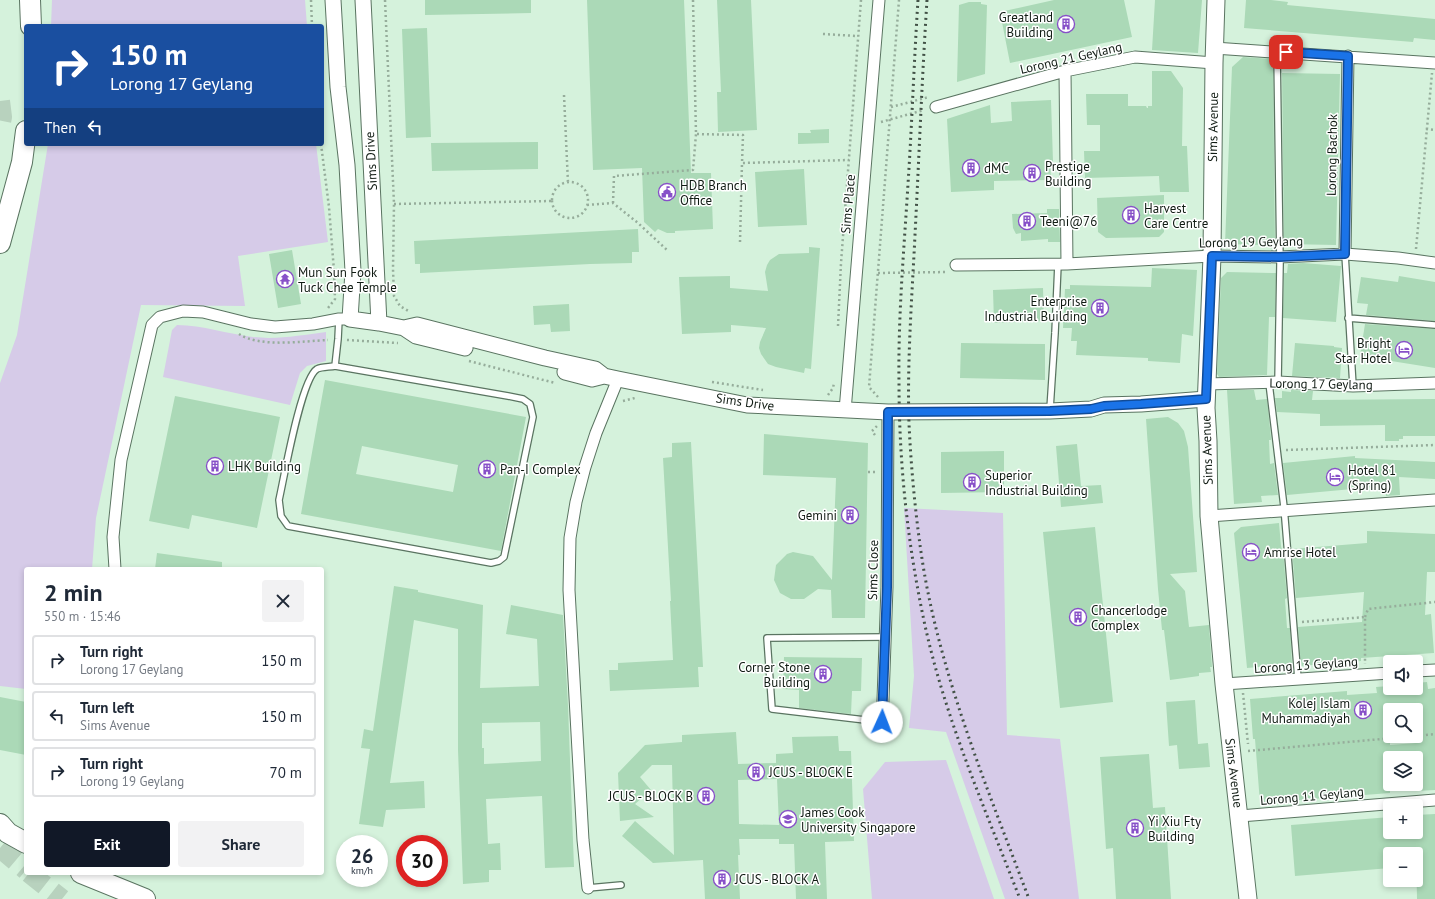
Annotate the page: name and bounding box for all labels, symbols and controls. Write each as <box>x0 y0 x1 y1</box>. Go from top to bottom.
place label: Greatland Building <box>999 9 1053 41</box>
building icon: Greatland Building <box>1056 14 1076 34</box>
pin <box>1269 35 1303 69</box>
text: 150 m <box>110 36 187 73</box>
street label: Lorong 21 Geylang <box>1018 38 1124 78</box>
icon: right <box>44 40 96 92</box>
icon: arrive <box>1275 41 1297 63</box>
text: Lorong 17 Geylang <box>110 72 253 95</box>
street label: Sims Avenue <box>1204 92 1222 162</box>
street label: Lorong Bachok <box>1323 113 1341 196</box>
icon: left <box>84 116 106 138</box>
text: Then <box>44 118 76 137</box>
street label: Sims Drive <box>361 131 381 191</box>
building icon: dMC <box>961 158 981 178</box>
place label: Prestige Building <box>1045 158 1091 190</box>
place label: dMC <box>984 160 1009 177</box>
building icon: Prestige Building <box>1022 163 1042 183</box>
street label: Sims Place <box>837 174 859 234</box>
place label: HDB Branch Office <box>680 177 747 209</box>
public building icon: HDB Branch Office <box>657 182 677 202</box>
place label: Harvest Care Centre <box>1144 200 1208 232</box>
building icon: Harvest Care Centre <box>1121 205 1141 225</box>
building icon: Teeni@76 <box>1017 211 1037 231</box>
place label: Teeni@76 <box>1040 213 1097 230</box>
street label: Lorong 19 Geylang <box>1199 233 1303 251</box>
place label: Mun Sun Fook Tuck Chee Temple <box>298 264 397 296</box>
temple icon: Mun Sun Fook Tuck Chee Temple <box>275 269 295 289</box>
place label: Enterprise Industrial Building <box>984 293 1087 325</box>
building icon: Enterprise Industrial Building <box>1090 298 1110 318</box>
place label: Bright Star Hotel <box>1335 335 1392 367</box>
hotel icon: Bright Star Hotel <box>1394 340 1414 360</box>
street label: Lorong 17 Geylang <box>1269 375 1373 393</box>
street label: Sims Drive <box>715 389 775 415</box>
street label: Sims Avenue <box>1197 415 1217 485</box>
building icon: LHK Building <box>205 456 225 476</box>
place label: LHK Building <box>228 458 301 475</box>
building icon: Pan-I Complex <box>477 459 497 479</box>
place label: Pan-I Complex <box>500 461 581 478</box>
place label: Hotel 81 (Spring) <box>1348 462 1396 494</box>
place label: Superior Industrial Building <box>985 467 1088 499</box>
hotel icon: Hotel 81 (Spring) <box>1325 467 1345 487</box>
building icon: Superior Industrial Building <box>962 472 982 492</box>
building icon: Gemini <box>840 505 860 525</box>
place label: Gemini <box>798 507 837 524</box>
street label: Sims Close <box>864 540 882 600</box>
hotel icon: Amrise Hotel <box>1241 542 1261 562</box>
place label: Amrise Hotel <box>1264 544 1336 561</box>
text: 2 min <box>44 577 103 608</box>
button: close <box>262 580 304 622</box>
place label: Chancerlodge Complex <box>1091 602 1167 634</box>
building icon: Chancerlodge Complex <box>1068 607 1088 627</box>
text: 550 m · 15:46 <box>44 608 121 625</box>
text: Turn right <box>80 642 143 661</box>
icon: right <box>46 649 68 671</box>
text: 150 m <box>261 651 302 670</box>
street label: Lorong 13 Geylang <box>1253 653 1359 677</box>
map controls <box>1383 655 1423 887</box>
button: sound <box>1383 655 1423 695</box>
place label: Corner Stone Building <box>738 659 810 691</box>
text: Lorong 17 Geylang <box>80 661 183 678</box>
building icon: Corner Stone Building <box>813 664 833 684</box>
place label: Kolej Islam Muhammadiyah <box>1261 695 1350 727</box>
text: Turn left <box>80 698 134 717</box>
building icon: Kolej Islam Muhammadiyah <box>1353 700 1373 720</box>
position arrow <box>861 701 903 743</box>
button: search <box>1383 703 1423 743</box>
icon: left <box>46 705 68 727</box>
text: 150 m <box>261 707 302 726</box>
text: Sims Avenue <box>80 717 150 734</box>
street label: Sims Avenue <box>1221 737 1247 809</box>
button: layers <box>1383 751 1423 791</box>
text: Turn right <box>80 754 143 773</box>
icon: right <box>46 761 68 783</box>
building icon: JCUS - BLOCK E <box>746 762 766 782</box>
text: 70 m <box>269 763 302 782</box>
place label: JCUS - BLOCK E <box>768 764 853 781</box>
text: Lorong 19 Geylang <box>80 773 184 790</box>
street label: Lorong 11 Geylang <box>1259 783 1365 809</box>
building icon: JCUS - BLOCK B <box>696 786 716 806</box>
place label: JCUS - BLOCK B <box>607 788 693 805</box>
button: + <box>1383 799 1423 839</box>
place label: James Cook University Singapore <box>800 804 916 836</box>
school or university icon: James Cook University Singapore <box>778 809 798 829</box>
place label: Yi Xiu Fty Building <box>1148 813 1201 845</box>
building icon: Yi Xiu Fty Building <box>1125 818 1145 838</box>
button: Exit <box>44 821 170 867</box>
button: Share <box>178 821 304 867</box>
speed limit sign: 30 <box>396 835 448 887</box>
text: 26 <box>351 843 373 869</box>
button: − <box>1383 847 1423 887</box>
text: km/h <box>351 864 373 877</box>
building icon: JCUS - BLOCK A <box>712 869 732 889</box>
place label: JCUS - BLOCK A <box>734 871 819 888</box>

